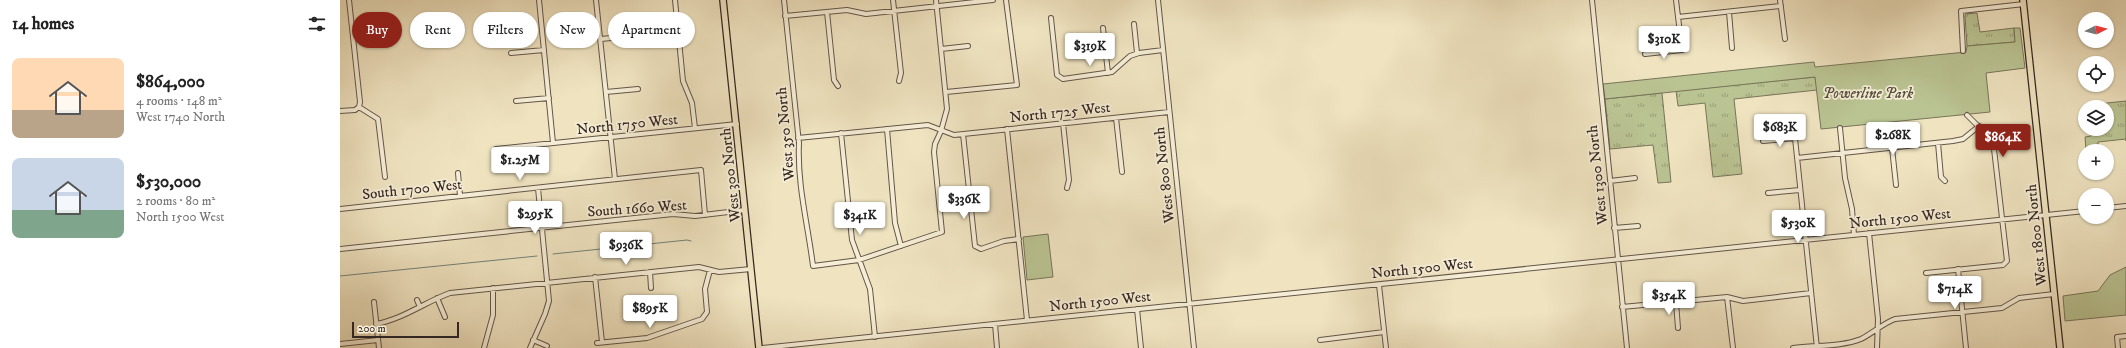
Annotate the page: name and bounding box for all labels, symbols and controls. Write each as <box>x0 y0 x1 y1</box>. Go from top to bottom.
chip: Buy <box>352 12 402 48</box>
chip: Rent <box>410 12 465 48</box>
chip: Filters <box>473 12 538 48</box>
chip: New <box>546 12 600 48</box>
chip: Apartment <box>608 12 695 48</box>
north arrow <box>2078 12 2114 48</box>
map controls <box>2078 12 2114 224</box>
text: 14 homes <box>12 13 74 35</box>
icon: filters <box>306 13 328 35</box>
pin: $310K <box>1636 26 1692 60</box>
text: $310K <box>1648 31 1680 47</box>
pin: $319K <box>1062 33 1118 67</box>
text: $319K <box>1074 38 1106 54</box>
button: locate <box>2078 56 2114 92</box>
text: $864,000 <box>136 71 205 93</box>
icon: home <box>44 74 92 122</box>
park label: Powerline Park <box>1823 84 1914 103</box>
street label: West 350 North <box>772 86 799 183</box>
text: 4 rooms · 148 m² <box>136 93 222 109</box>
street label: North 1725 West <box>1009 98 1112 127</box>
button: layers <box>2078 100 2114 136</box>
text: West 1740 North <box>136 109 225 125</box>
street label: North 1750 West <box>575 110 679 139</box>
pin: $683K <box>1752 114 1808 148</box>
text: $683K <box>1763 119 1797 135</box>
pin: $268K <box>1865 122 1921 156</box>
street label: West 1300 North <box>1583 124 1612 227</box>
pin: $864K <box>1975 124 2031 158</box>
street label: West 800 North <box>1150 126 1179 225</box>
street label: West 300 North <box>716 127 745 224</box>
text: $268K <box>1875 127 1911 143</box>
text: $864K <box>1985 129 2021 145</box>
button: + <box>2078 144 2114 180</box>
pin: $1.25M <box>487 147 553 181</box>
text: $1.25M <box>500 152 540 168</box>
text: $530,000 <box>136 171 201 193</box>
icon: home <box>44 174 92 222</box>
street label: South 1700 West <box>361 175 463 204</box>
street label: West 1800 North <box>2022 183 2051 288</box>
pin: $336K <box>936 186 992 220</box>
button: − <box>2078 188 2114 224</box>
text: $336K <box>948 191 980 207</box>
text: 2 rooms · 80 m² <box>136 193 215 209</box>
street label: South 1660 West <box>587 196 688 221</box>
pin: $295K <box>507 201 563 235</box>
pin: $341K <box>832 202 888 236</box>
street label: North 1500 West <box>1848 204 1952 233</box>
text: $295K <box>517 206 553 222</box>
text: $341K <box>843 207 877 223</box>
text: North 1500 West <box>136 209 224 225</box>
pin: $530K <box>1770 210 1826 244</box>
text: $530K <box>1781 215 1815 231</box>
pin: $936K <box>598 232 654 266</box>
text: $936K <box>609 237 643 253</box>
street label: North 1500 West <box>1370 254 1474 283</box>
pin: $714K <box>1927 276 1983 310</box>
text: $714K <box>1937 281 1973 297</box>
pin: $354K <box>1641 282 1697 316</box>
street label: North 1500 West <box>1048 287 1152 316</box>
text: $354K <box>1652 287 1686 303</box>
pin: $895K <box>622 295 678 329</box>
text: $895K <box>632 300 668 316</box>
scale bar <box>352 320 459 339</box>
text: 200 m <box>358 322 386 336</box>

